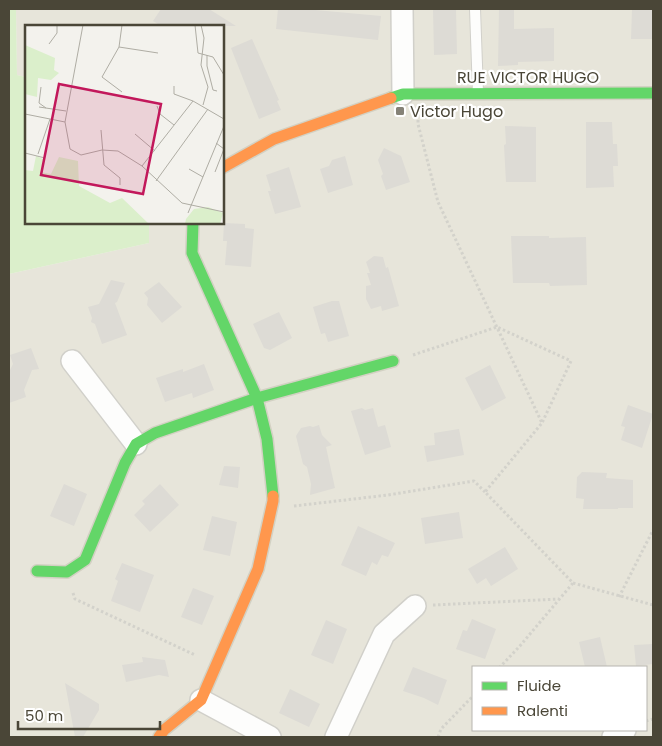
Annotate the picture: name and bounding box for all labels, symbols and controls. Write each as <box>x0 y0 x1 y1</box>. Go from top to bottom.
inset map <box>25 25 224 224</box>
street label: RUE VICTOR HUGO <box>457 66 599 89</box>
place label: Victor Hugo <box>410 100 503 123</box>
marker: Victor Hugo <box>394 105 406 117</box>
legend <box>472 666 647 731</box>
text: Fluide <box>517 675 561 696</box>
scale bar <box>18 698 160 730</box>
text: Ralenti <box>517 700 568 721</box>
text: 50 m <box>25 705 63 726</box>

